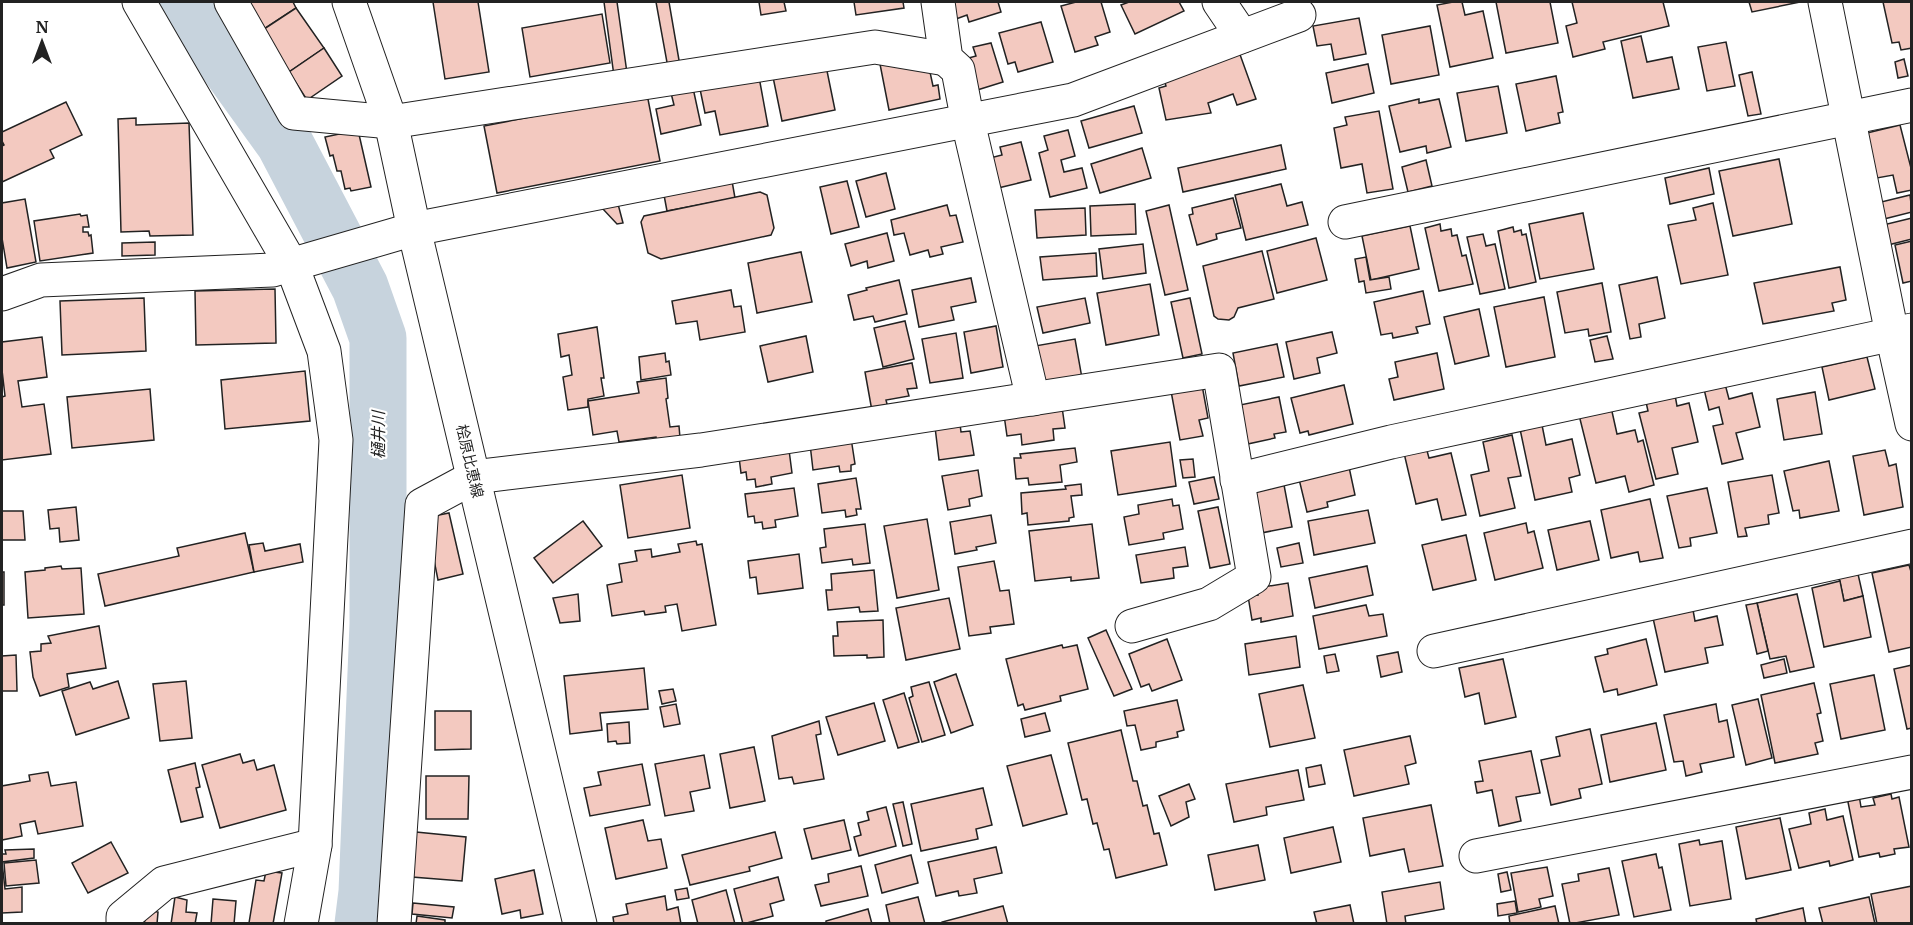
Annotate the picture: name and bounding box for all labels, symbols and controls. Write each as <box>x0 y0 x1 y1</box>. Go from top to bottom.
north arrow <box>12 12 72 72</box>
text: N <box>36 17 49 37</box>
water label: 樋井川 <box>368 409 388 459</box>
street label: 桧原比恵線 <box>452 422 488 500</box>

